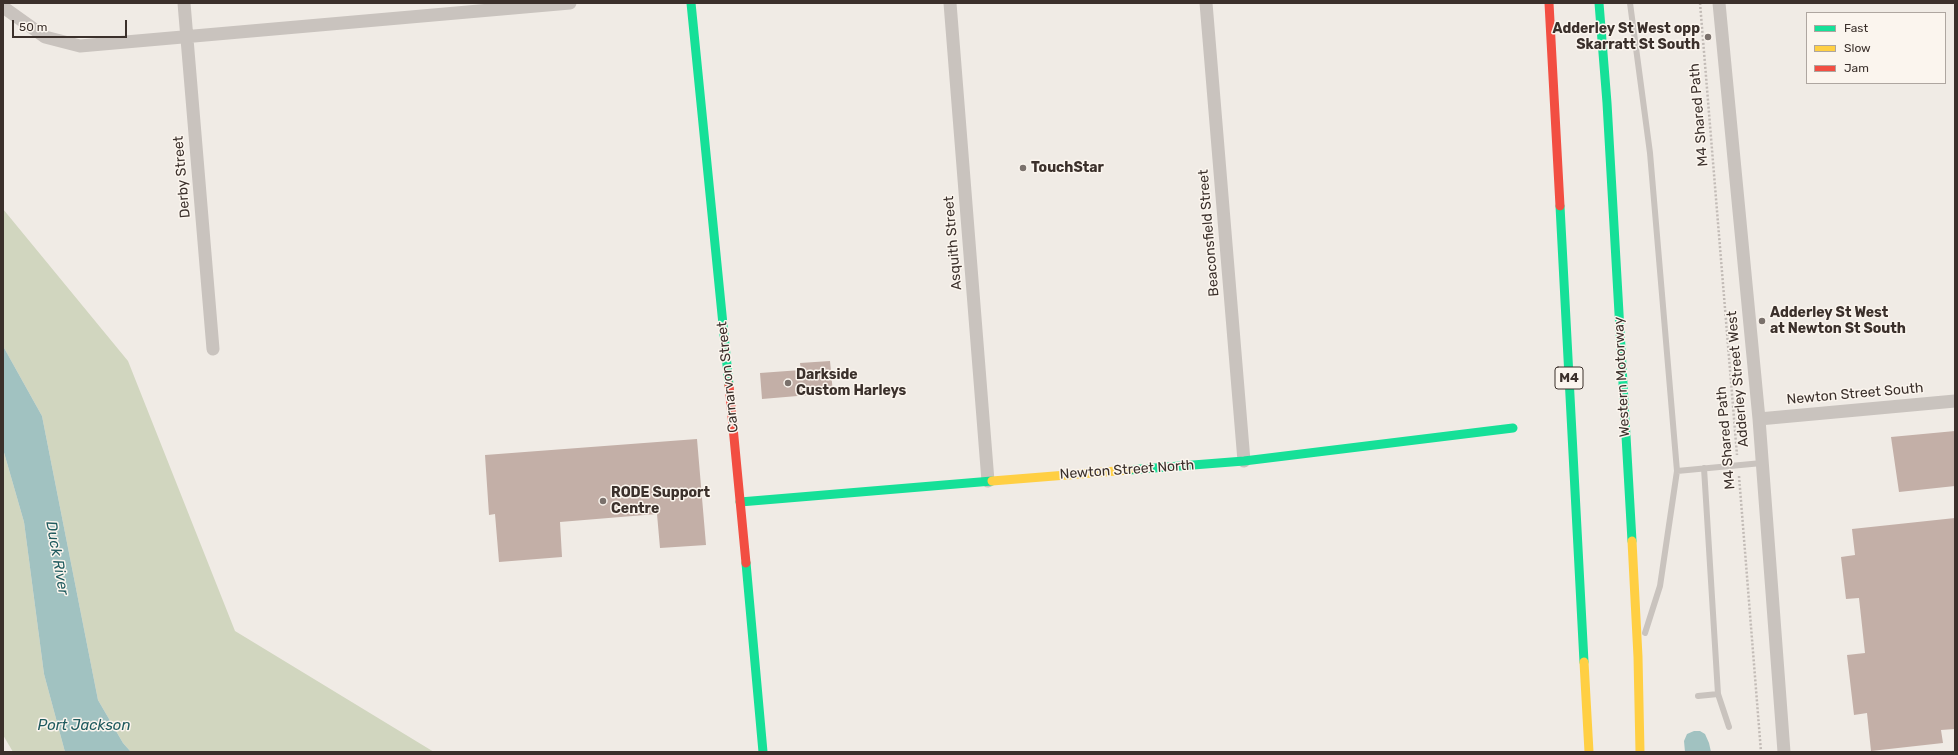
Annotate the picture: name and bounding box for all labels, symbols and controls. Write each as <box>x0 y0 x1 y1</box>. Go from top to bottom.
scale bar <box>14 12 129 38</box>
legend <box>1806 12 1946 84</box>
text: 50 m <box>19 20 47 34</box>
place label: Adderley St West opp Skarratt St South <box>1552 21 1700 54</box>
text: Fast <box>1844 21 1868 35</box>
marker: Adderley St West opp Skarratt St South <box>1703 32 1713 42</box>
text: Slow <box>1844 41 1871 55</box>
text: Jam <box>1844 61 1869 75</box>
street label: M4 Shared Path <box>1686 63 1712 167</box>
street label: Derby Street <box>170 135 194 219</box>
place label: TouchStar <box>1031 160 1104 176</box>
marker: TouchStar <box>1018 163 1028 173</box>
street label: Beaconsfield Street <box>1195 169 1223 297</box>
street label: Asquith Street <box>941 195 965 291</box>
place label: Adderley St West at Newton St South <box>1770 305 1906 338</box>
street label: Adderley Street West <box>1724 310 1752 448</box>
street label: Western Motorway <box>1610 316 1634 438</box>
marker: Adderley St West at Newton St South <box>1757 316 1767 326</box>
street label: Carnarvon Street <box>714 321 742 433</box>
place label: Darkside Custom Harleys <box>796 367 906 400</box>
road number: M4 <box>1555 367 1583 389</box>
marker: Darkside Custom Harleys <box>783 378 793 388</box>
street label: Newton Street South <box>1786 380 1924 408</box>
street label: M4 Shared Path <box>1713 386 1739 490</box>
street label: Newton Street North <box>1059 457 1195 483</box>
place label: RODE Support Centre <box>611 485 710 518</box>
marker: RODE Support Centre <box>598 496 608 506</box>
water label: Duck River <box>42 520 72 596</box>
water label: Port Jackson <box>38 717 130 735</box>

